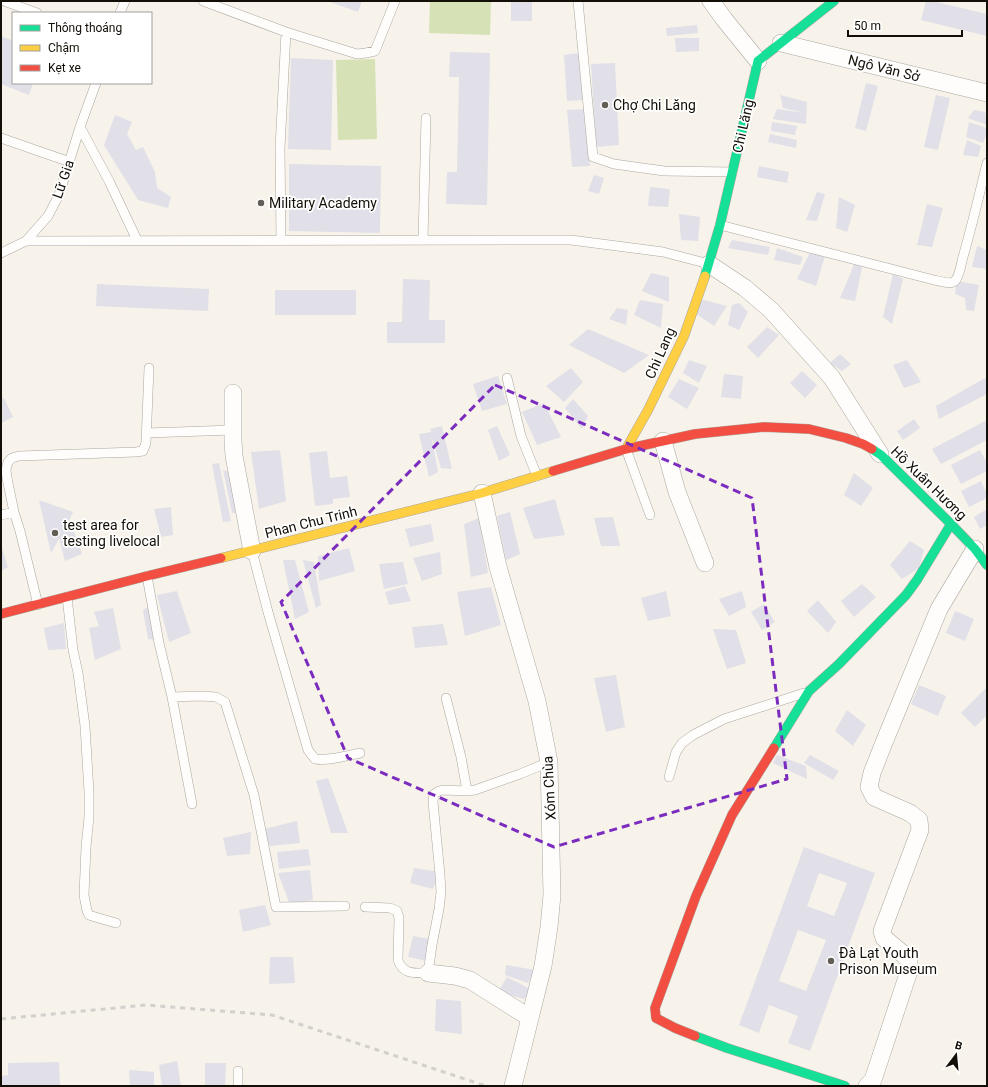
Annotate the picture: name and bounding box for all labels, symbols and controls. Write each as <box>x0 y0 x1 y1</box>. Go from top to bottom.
legend <box>12 12 152 84</box>
scale bar <box>848 12 962 38</box>
text: 50 m <box>854 19 881 33</box>
text: Thông thoáng <box>48 21 122 35</box>
text: Chậm <box>48 41 79 55</box>
street label: Ngô Văn Sở <box>847 51 922 85</box>
text: Kẹt xe <box>48 61 81 75</box>
place label: Chợ Chi Lăng <box>613 97 696 113</box>
street label: Chi Lăng <box>729 98 757 154</box>
marker: Chợ Chi Lăng <box>600 100 610 110</box>
street label: Lữ Gia <box>49 158 77 200</box>
place label: Military Academy <box>269 195 377 211</box>
marker: Military Academy <box>256 198 266 208</box>
street label: Chi Lang <box>642 325 678 381</box>
street label: Hồ Xuân Hương <box>888 443 970 523</box>
street label: Phan Chu Trinh <box>263 503 359 541</box>
place label: test area for testing livelocal <box>63 517 160 549</box>
marker: test area for testing livelocal <box>50 528 60 538</box>
street label: Xóm Chùa <box>539 755 559 821</box>
place label: Đà Lạt Youth Prison Museum <box>839 945 937 977</box>
marker: Đà Lạt Youth Prison Museum <box>826 956 836 966</box>
north arrow <box>936 1035 976 1075</box>
text: B <box>953 1039 964 1053</box>

